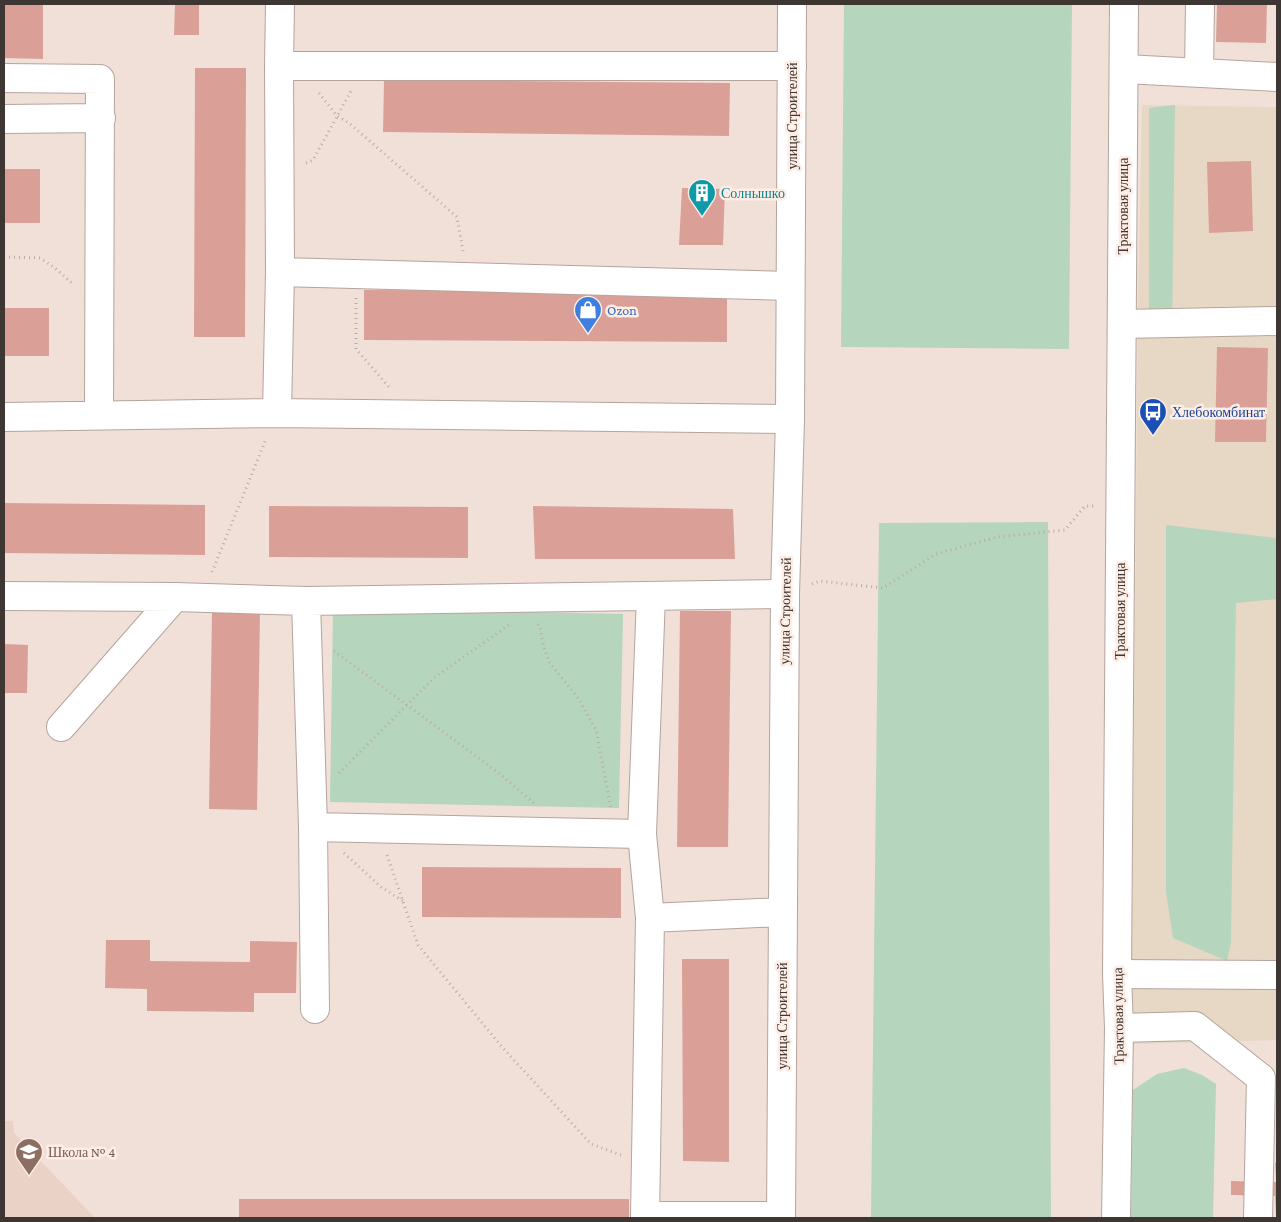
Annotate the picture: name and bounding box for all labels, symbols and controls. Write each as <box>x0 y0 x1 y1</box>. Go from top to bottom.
street label: улица Строителей <box>784 62 800 170</box>
street label: Трактовая улица <box>1115 157 1131 255</box>
building icon: Солнышко <box>687 178 717 217</box>
place label: Солнышко <box>721 185 785 201</box>
shop icon: Ozon <box>573 295 603 334</box>
place label: Ozon <box>607 302 637 318</box>
bus stop icon: Хлебокомбинат <box>1138 397 1168 436</box>
place label: Хлебокомбинат <box>1172 404 1265 420</box>
street label: улица Строителей <box>776 557 794 665</box>
street label: Трактовая улица <box>1112 562 1128 660</box>
street label: улица Строителей <box>774 962 790 1070</box>
street label: Трактовая улица <box>1109 967 1127 1065</box>
school or university icon: Школа № 4 <box>14 1137 44 1176</box>
place label: Школа № 4 <box>48 1144 115 1160</box>

